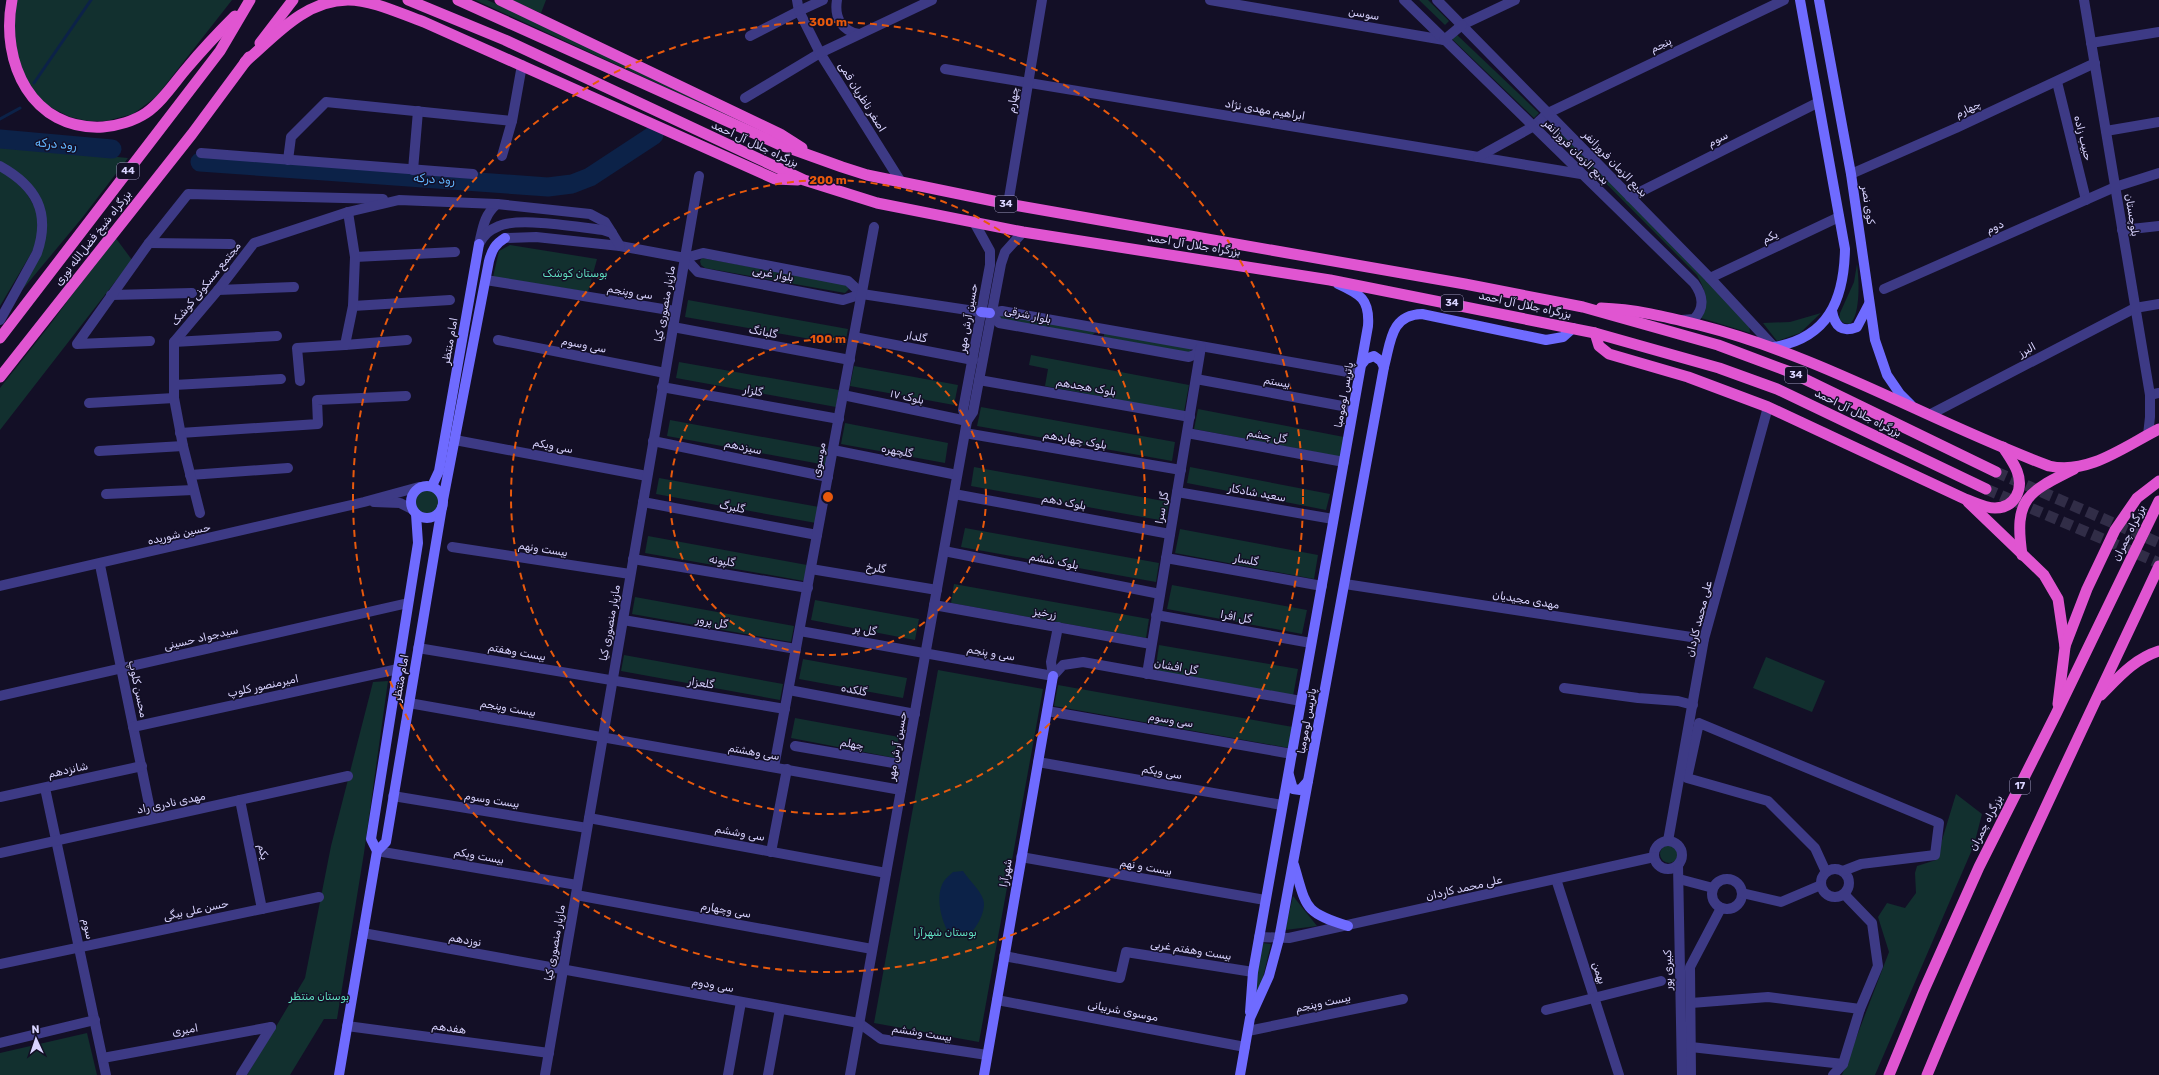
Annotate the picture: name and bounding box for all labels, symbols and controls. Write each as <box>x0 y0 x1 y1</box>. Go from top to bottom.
street label: سوسن <box>1347 5 1381 24</box>
text: 300 m <box>809 15 847 29</box>
street label: پنجم <box>1648 34 1674 56</box>
street label: اصغر ناظریان قمی <box>835 60 889 134</box>
street label: چهارم <box>1005 86 1023 114</box>
street label: ابراهیم مهدی نژاد <box>1224 97 1306 124</box>
street label: چهارم <box>1953 97 1983 121</box>
street label: حبیب زاده <box>2071 114 2095 162</box>
street label: بدیع الزمان فروزانفر <box>1539 116 1611 189</box>
street label: بزرگراه جلال آل احمد <box>709 118 801 170</box>
street label: بدیع‌ الزمان فروزانفر <box>1578 127 1650 201</box>
street label: سوم <box>1706 128 1731 150</box>
water label: رود درکه <box>34 135 77 154</box>
road number: 44 <box>117 163 139 179</box>
water label: رود درکه <box>413 171 455 188</box>
text: 200 m <box>809 173 847 187</box>
street label: کوی نصر <box>1857 184 1877 226</box>
street label: بزرگراه شیخ فضل‌الله نوری <box>52 188 136 289</box>
street label: بلوچستان <box>2121 193 2142 238</box>
road number: 34 <box>995 196 1017 212</box>
street label: دوم <box>1984 217 2006 237</box>
street label: یکم <box>1760 228 1780 247</box>
street label: بزرگراه جلال آل احمد <box>1146 231 1242 259</box>
street label: مجتمع مسکونی کوشک <box>168 240 245 330</box>
street label: بلوار غربی <box>751 264 795 285</box>
street label: مازیار منصوری کیا <box>652 265 679 343</box>
park label: بوستان کوشک <box>543 267 608 281</box>
street label: سی وپنجم <box>606 282 654 303</box>
street label: حسین آرش مهر <box>955 282 981 354</box>
street label: بزرگراه جلال آل احمد <box>1477 289 1573 321</box>
road number: 34 <box>1441 295 1463 311</box>
street label: بلوار شرقی <box>1003 304 1053 327</box>
street label: امام منتظر <box>439 317 461 367</box>
street label: گلبانگ <box>748 323 778 341</box>
street label: گلدار <box>903 328 928 345</box>
text: 100 m <box>810 332 846 346</box>
street label: سی وسوم <box>560 334 608 357</box>
street label: البرز <box>2015 340 2038 360</box>
street label: پاتریس لومومبا <box>1332 361 1357 429</box>
road number: 34 <box>1785 367 1807 383</box>
street label: بیستم <box>1263 373 1291 392</box>
street label: بلوک هجدهم <box>1055 375 1117 400</box>
street label: گلزار <box>741 383 764 399</box>
street label: بزرگراه جلال آل احمد <box>1813 386 1903 440</box>
street label: بلوک ۱۷ <box>889 387 925 408</box>
street label: گل چشم <box>1246 426 1288 447</box>
street label: بلوک چهاردهم <box>1042 428 1108 453</box>
street label: سی ویکم <box>532 436 574 457</box>
street label: سیزدهم <box>723 437 763 458</box>
street label: موسوی <box>810 442 829 479</box>
street label: گلچهره <box>880 442 914 460</box>
street label: سعید شادکار <box>1226 481 1287 505</box>
centre of rings <box>821 490 835 504</box>
street label: بلوک دهم <box>1041 491 1087 514</box>
street label: گل سرا <box>1153 491 1171 525</box>
street label: گلبرگ <box>718 498 746 516</box>
street label: بزرگراه چمران <box>2110 503 2148 563</box>
street label: حسین شوریده <box>146 520 212 549</box>
street label: بیست ونهم <box>517 539 569 560</box>
street label: بلوک ششم <box>1028 550 1080 573</box>
street label: گلسار <box>1232 551 1259 569</box>
street label: گلپونه <box>708 552 736 571</box>
street label: گلرخ <box>865 560 887 578</box>
street label: علی محمد کاردان <box>1683 580 1715 658</box>
street label: مازیار منصوری کیا <box>597 584 624 662</box>
street label: مهدی مجیدیان <box>1492 588 1560 612</box>
street label: زرخیز <box>1032 604 1058 621</box>
street label: گل افرا <box>1219 608 1253 626</box>
street label: گل پرور <box>694 613 729 632</box>
street label: گل پر <box>851 621 878 639</box>
street label: سیدجواد حسینی <box>162 623 240 654</box>
street label: بیست وهفتم <box>487 641 547 664</box>
street label: سی و پنجم <box>966 642 1016 665</box>
street label: امام منتظر <box>390 654 412 704</box>
street label: گل افشان <box>1153 657 1199 677</box>
street label: محسن کلوپ <box>125 659 150 719</box>
street label: امیرمنصور کلوپ <box>226 672 300 701</box>
street label: گلعزار <box>686 674 715 691</box>
street label: گلکده <box>840 681 868 699</box>
street label: پاتریس لومومبا <box>1295 687 1320 755</box>
street label: بیست وپنجم <box>479 697 537 720</box>
street label: حسین آرش مهر <box>884 710 910 782</box>
street label: سی وسوم <box>1147 710 1195 731</box>
street label: چهلم <box>839 736 865 753</box>
street label: سی وهشتم <box>727 741 781 764</box>
street label: شانزدهم <box>47 759 89 782</box>
street label: سی ویکم <box>1141 762 1183 783</box>
road number: 17 <box>2010 778 2030 794</box>
street label: مهدی نادری راد <box>135 789 207 817</box>
street label: بیست وسوم <box>463 789 521 812</box>
street label: بزرگراه چمران <box>1966 793 2006 853</box>
street label: سی وششم <box>714 822 766 845</box>
street label: یکم <box>254 843 271 861</box>
street label: بیست ویکم <box>453 845 505 868</box>
street label: بیست و نهم <box>1119 856 1173 879</box>
street label: شهرآرا <box>997 858 1015 888</box>
street label: علی محمد کاردان <box>1425 873 1503 903</box>
street label: حسن علی بیگی <box>162 897 230 923</box>
street label: سی وچهارم <box>700 899 752 922</box>
street label: مازیار منصوری کیا <box>542 904 569 982</box>
street label: سوم <box>78 917 97 941</box>
park label: بوستان شهرآرا <box>913 926 977 940</box>
street label: نوزدهم <box>448 931 482 950</box>
street label: بیست وهفتم غربی <box>1149 937 1233 964</box>
street label: کبیری پور <box>1661 950 1676 991</box>
street label: بهمن <box>1589 960 1609 986</box>
street label: سی ودوم <box>691 975 735 996</box>
park label: بوستان منتظر <box>288 990 349 1004</box>
street label: بیست وپنجم <box>1294 991 1352 1016</box>
street label: موسوی شربیانی <box>1086 998 1159 1025</box>
north arrow <box>16 1019 56 1059</box>
street label: هفدهم <box>431 1019 467 1038</box>
street label: امیری <box>171 1021 199 1039</box>
street label: بیست وششم <box>891 1022 953 1045</box>
text: N <box>31 1023 40 1036</box>

